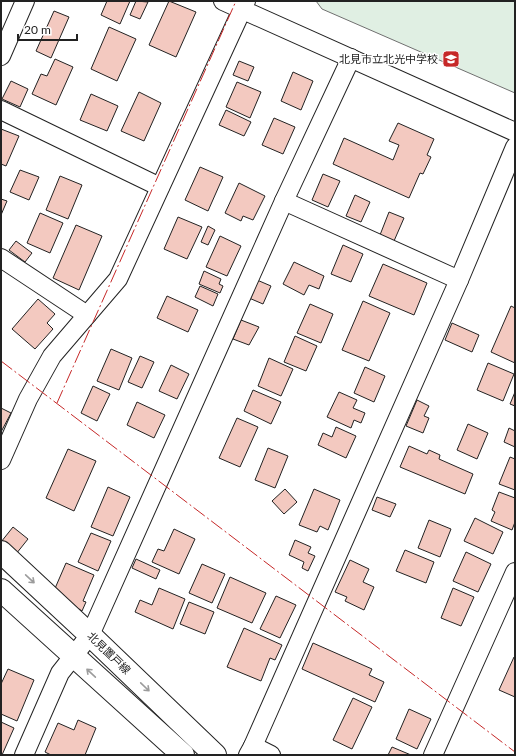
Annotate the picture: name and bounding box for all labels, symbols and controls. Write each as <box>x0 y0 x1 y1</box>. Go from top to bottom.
scale bar <box>18 16 77 42</box>
text: 20 m <box>24 22 51 37</box>
school or university icon: 北見市立北光中学校 <box>441 49 461 69</box>
place label: 北見市立北光中学校 <box>339 52 438 65</box>
one-way arrow <box>25 574 35 583</box>
street label: 北見置戸線 <box>85 629 134 676</box>
one-way arrow <box>86 668 97 677</box>
one-way arrow <box>140 682 150 692</box>

